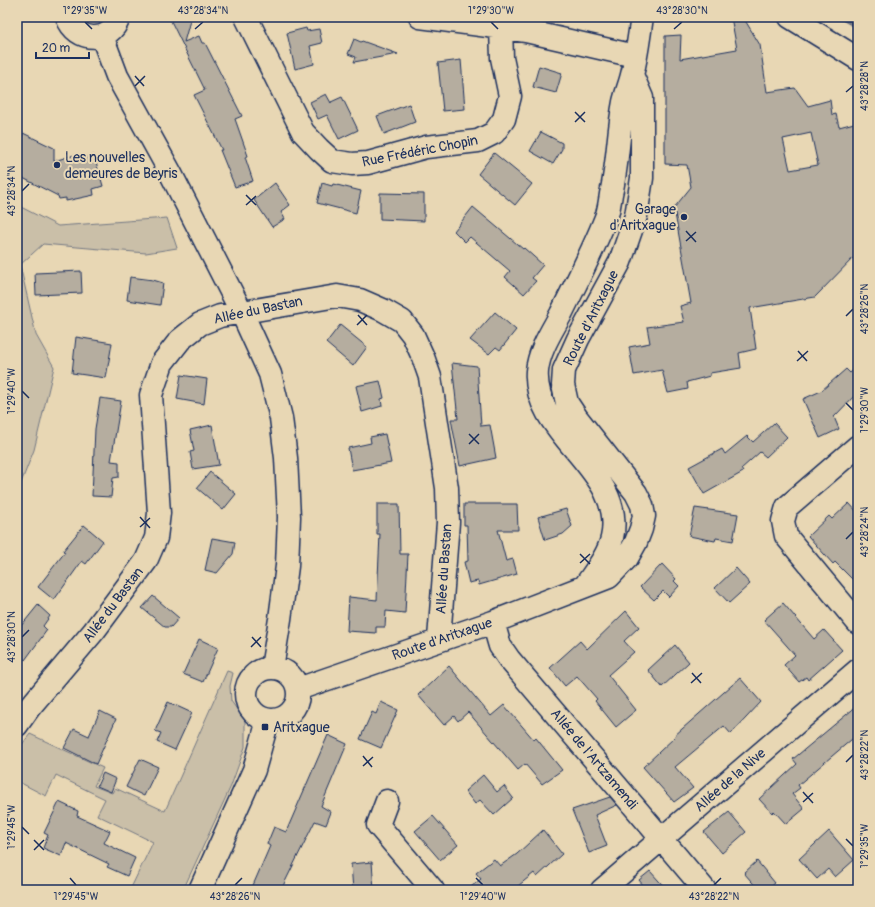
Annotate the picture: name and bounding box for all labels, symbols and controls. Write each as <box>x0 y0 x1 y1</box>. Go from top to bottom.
text: 1°29'35"W <box>63 5 108 17</box>
text: 43°28'34"N <box>178 5 229 17</box>
text: 1°29'30"W <box>468 5 514 17</box>
text: 43°28'30"N <box>656 5 708 17</box>
scale bar <box>36 34 89 60</box>
text: 20 m <box>42 41 71 56</box>
text: 43°28'28"N <box>859 61 871 111</box>
street label: Rue Frédéric Chopin <box>361 131 479 171</box>
place label: Les nouvelles demeures de Beyris <box>65 149 178 182</box>
marker: Les nouvelles demeures de Beyris <box>52 160 62 170</box>
text: 43°28'34"N <box>6 165 18 216</box>
place label: Garage d'Aritxague <box>610 201 676 234</box>
marker: Garage d'Aritxague <box>679 212 689 222</box>
street label: Route d'Aritxague <box>560 267 622 368</box>
text: 43°28'26"N <box>859 283 871 334</box>
street label: Allée du Bastan <box>212 292 304 328</box>
text: 1°29'40"W <box>6 367 18 414</box>
text: 1°29'30"W <box>859 387 871 433</box>
text: 43°28'24"N <box>859 506 871 557</box>
street label: Allée du Bastan <box>432 523 456 615</box>
street label: Allée du Bastan <box>79 564 147 646</box>
text: 43°28'30"N <box>6 611 18 663</box>
street label: Route d'Aritxague <box>390 614 494 664</box>
street label: Allée de l'Artzamendi <box>547 705 641 813</box>
place label: Aritxague <box>273 719 330 736</box>
marker: Aritxague <box>260 722 270 732</box>
text: 43°28'22"N <box>859 730 871 780</box>
street label: Allée de la Nive <box>691 744 769 815</box>
text: 1°29'45"W <box>6 804 18 849</box>
text: 1°29'35"W <box>859 823 871 868</box>
text: 1°29'45"W <box>54 891 99 903</box>
text: 43°28'26"N <box>210 891 261 903</box>
text: 1°29'40"W <box>460 891 507 903</box>
text: 43°28'22"N <box>689 891 739 903</box>

